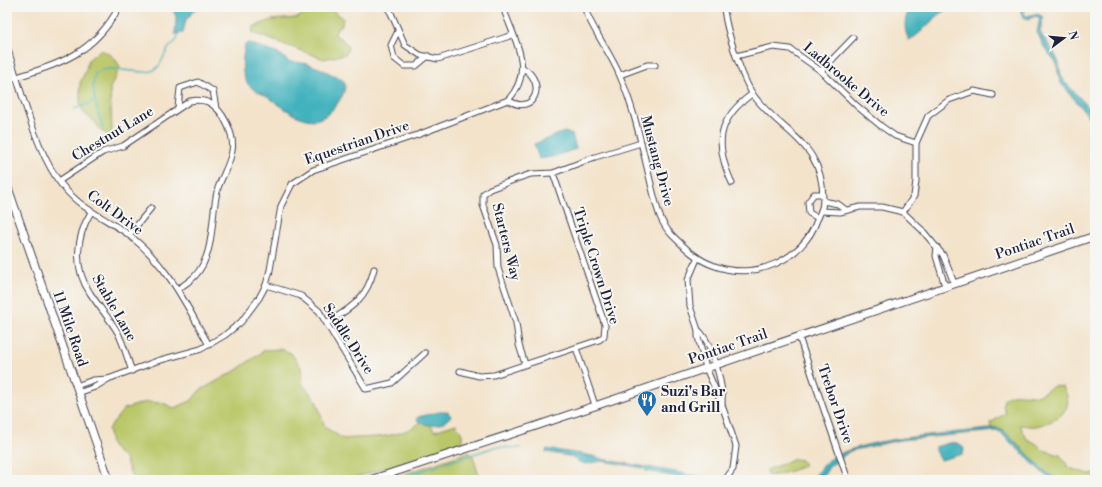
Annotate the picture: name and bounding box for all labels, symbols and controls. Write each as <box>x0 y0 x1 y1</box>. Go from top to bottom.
north arrow <box>1044 18 1084 58</box>
text: N <box>1065 29 1081 42</box>
street label: Ladbrooke Drive <box>799 39 893 121</box>
street label: Chestnut Lane <box>69 103 157 165</box>
street label: Mustang Drive <box>636 114 678 208</box>
street label: Equestrian Drive <box>302 117 412 169</box>
street label: Colt Drive <box>83 187 147 239</box>
street label: Starters Way <box>488 201 524 283</box>
street label: Triple Crown Drive <box>569 205 623 327</box>
street label: Pontiac Trail <box>993 220 1077 264</box>
street label: Stable Lane <box>88 271 140 345</box>
street label: 11 Mile Road <box>49 289 91 369</box>
street label: Saddle Drive <box>318 300 378 378</box>
street label: Pontiac Trail <box>686 325 770 369</box>
street label: Trebor Drive <box>813 362 857 446</box>
place label: Suzi's Bar and Grill <box>661 383 726 417</box>
restaurant icon: Suzi's Bar and Grill <box>636 389 658 417</box>

